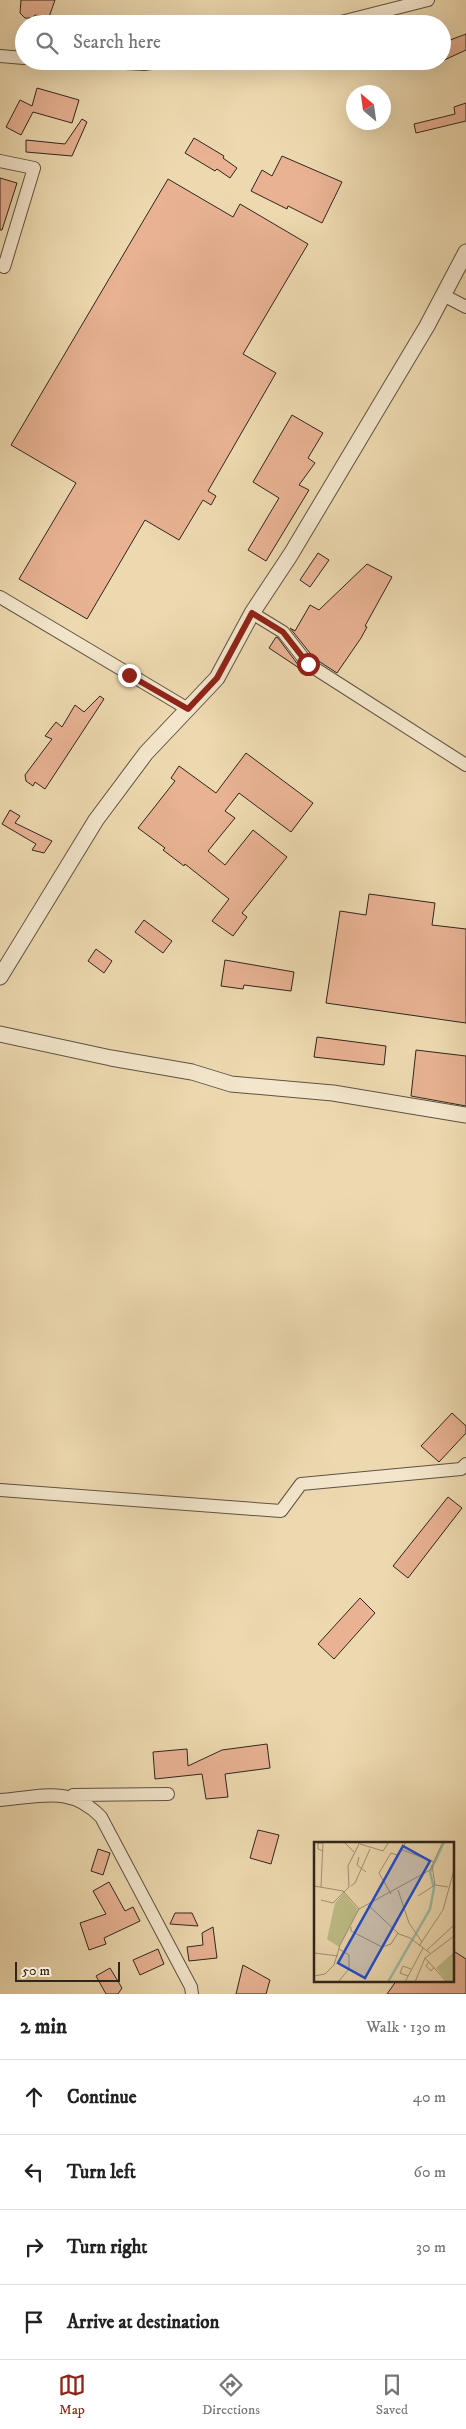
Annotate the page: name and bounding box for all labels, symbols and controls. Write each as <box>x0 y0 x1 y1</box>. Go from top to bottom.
search box <box>15 15 451 70</box>
icon: search <box>33 29 61 57</box>
text: Search here <box>73 31 161 54</box>
north arrow <box>346 85 391 130</box>
route start <box>297 653 320 676</box>
route end <box>118 664 141 687</box>
inset map <box>314 1842 454 1982</box>
scale bar <box>15 1959 120 1982</box>
text: 50 m <box>22 1962 50 1980</box>
text: 2 min <box>20 2014 67 2040</box>
text: Walk · 130 m <box>366 2017 446 2037</box>
icon: ahead <box>20 2083 48 2111</box>
text: Continue <box>67 2086 137 2109</box>
text: 40 m <box>413 2087 446 2107</box>
icon: left <box>20 2158 48 2186</box>
text: Turn left <box>67 2161 136 2184</box>
text: 60 m <box>414 2162 446 2182</box>
icon: right <box>20 2233 48 2261</box>
text: Turn right <box>67 2236 147 2259</box>
text: 30 m <box>416 2237 446 2257</box>
icon: arrive <box>20 2308 48 2336</box>
text: Arrive at destination <box>67 2311 219 2334</box>
tab: Map <box>58 2371 86 2419</box>
tab: Directions <box>202 2371 260 2419</box>
tab: Saved <box>376 2371 408 2419</box>

